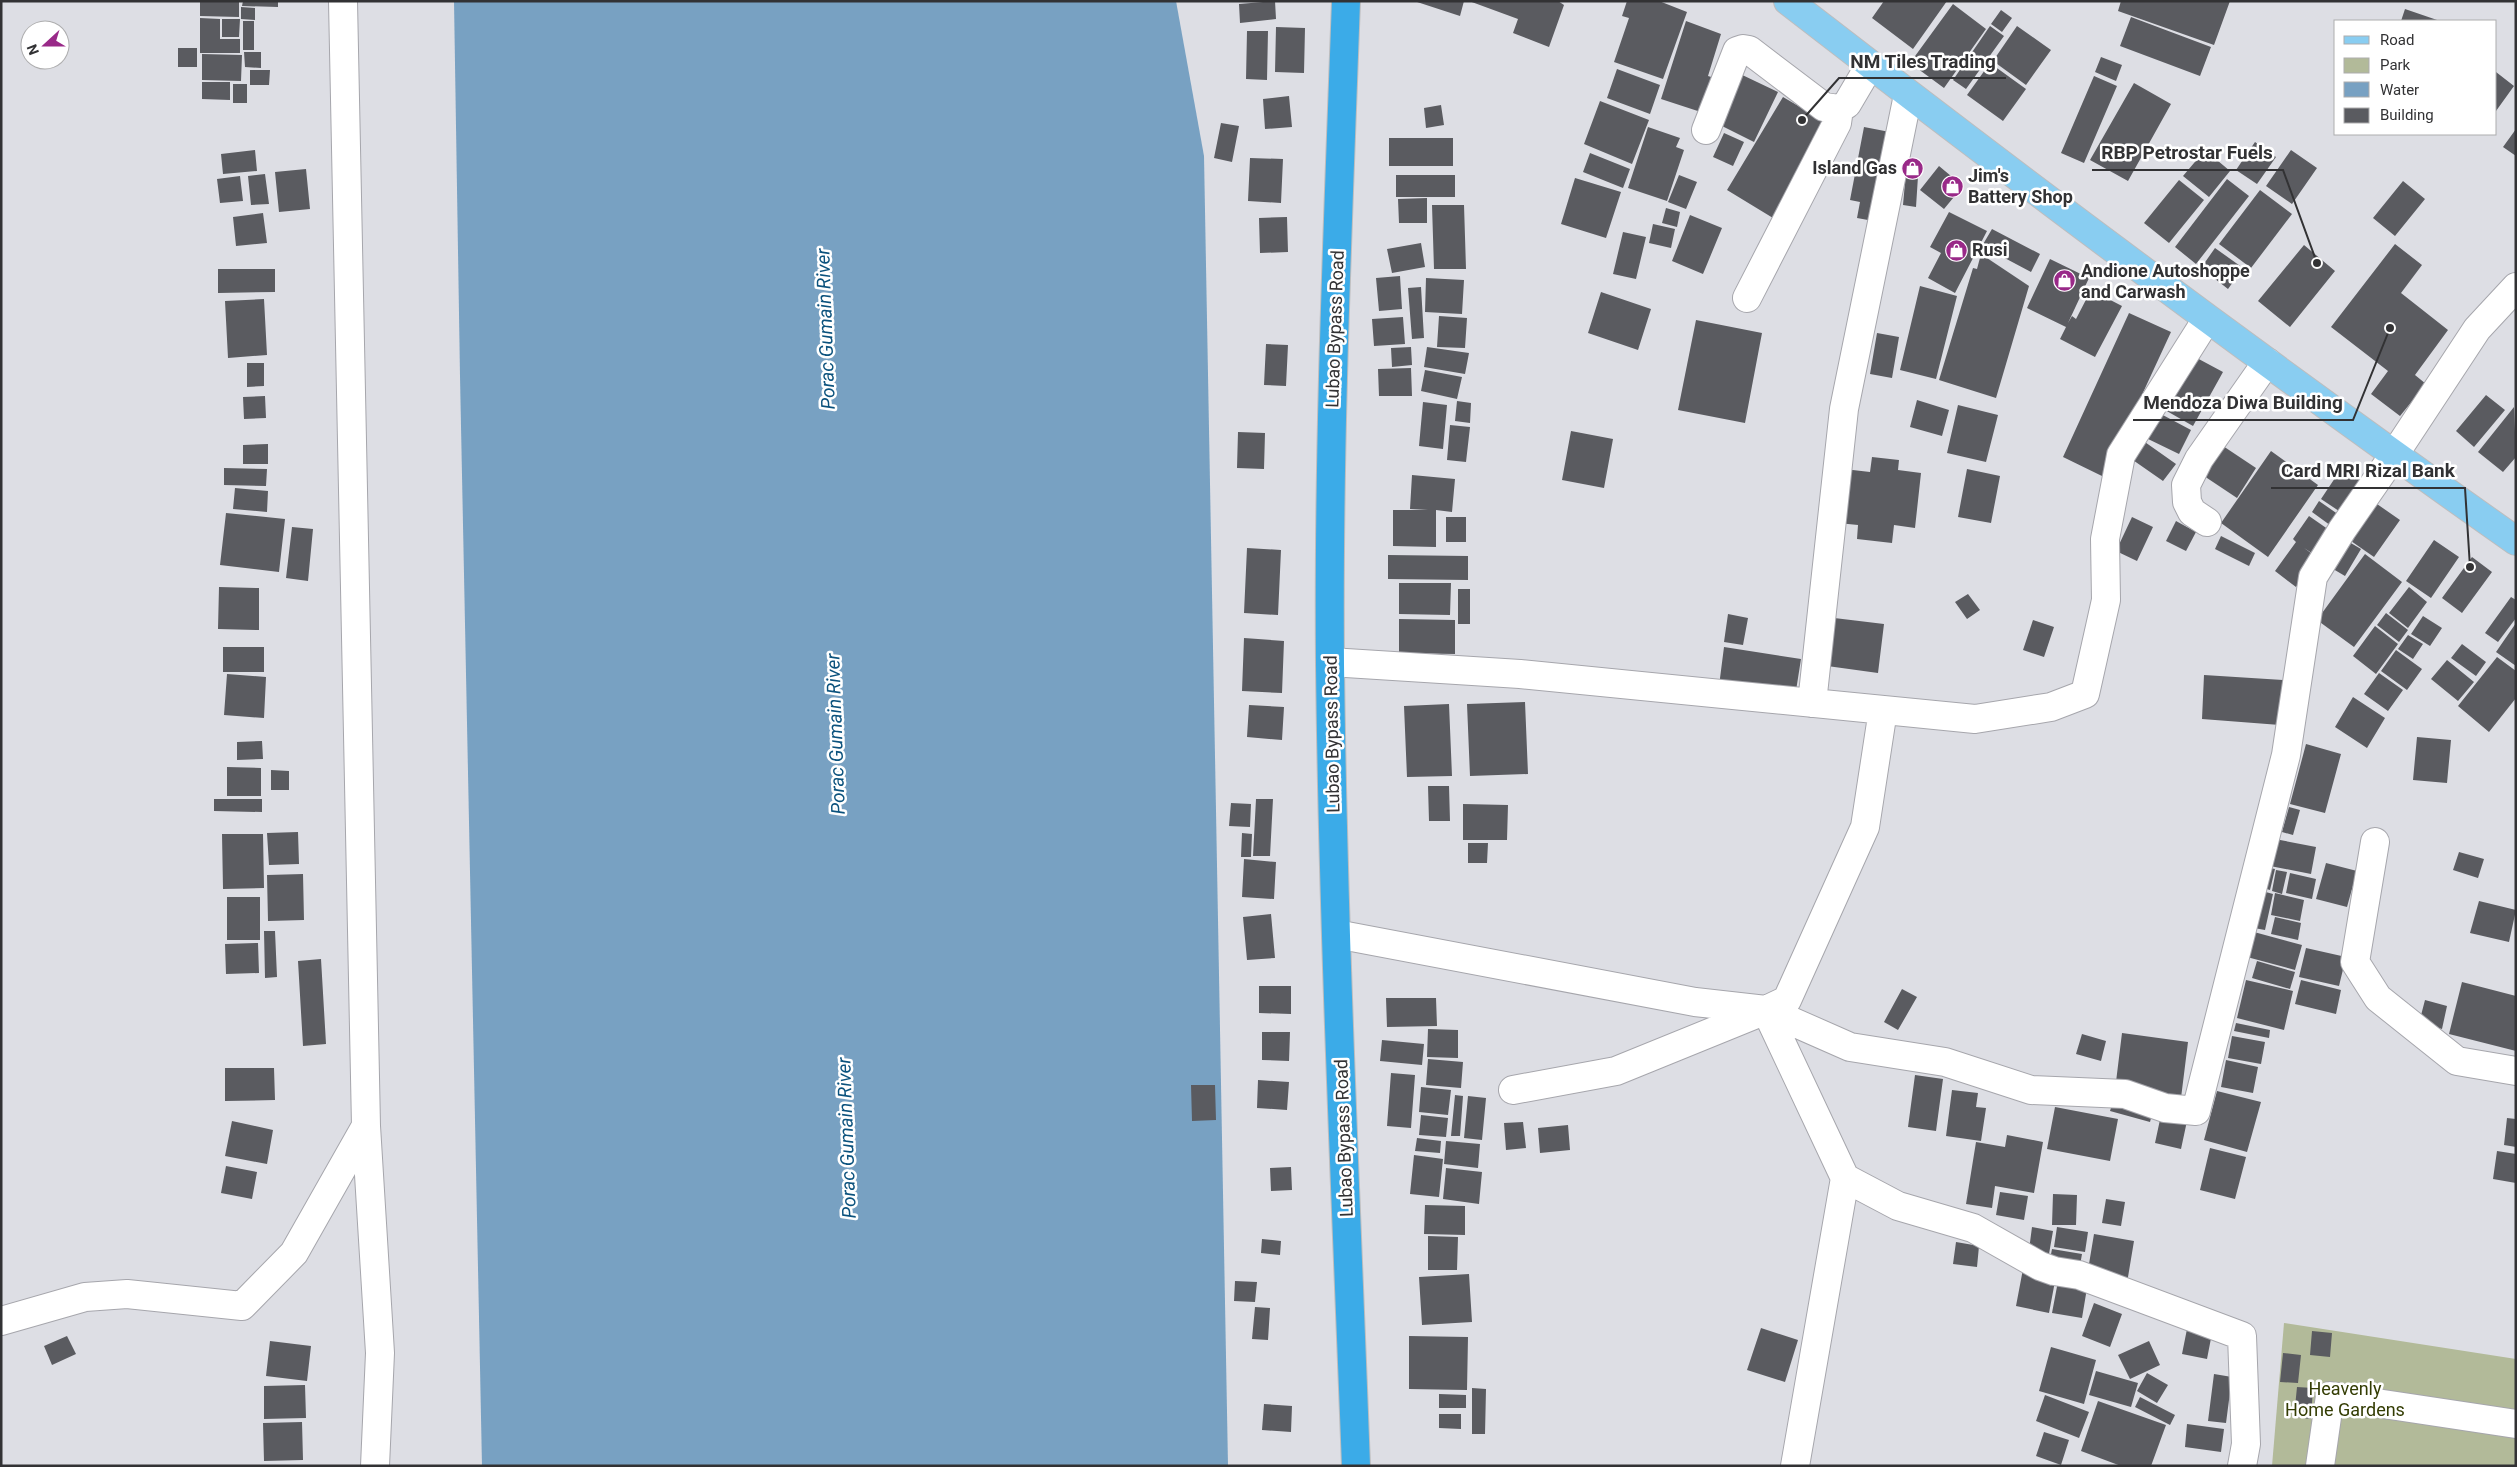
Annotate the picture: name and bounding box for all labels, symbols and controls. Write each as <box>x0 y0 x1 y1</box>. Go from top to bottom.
north arrow <box>20 20 70 70</box>
legend <box>2334 20 2497 135</box>
text: Road <box>2380 31 2414 49</box>
text: N <box>24 42 42 57</box>
callout: NM Tiles Trading <box>1839 44 2006 78</box>
text: NM Tiles Trading <box>1850 50 1996 73</box>
text: Park <box>2380 56 2411 74</box>
text: Water <box>2380 81 2419 99</box>
text: Building <box>2380 106 2434 124</box>
callout: RBP Petrostar Fuels <box>2092 136 2283 170</box>
text: RBP Petrostar Fuels <box>2101 141 2273 164</box>
shop icon: Island Gas <box>1901 156 1925 180</box>
place label: Island Gas <box>1812 157 1897 178</box>
place label: Jim's Battery Shop <box>1968 165 2073 207</box>
shop icon: Jim's Battery Shop <box>1940 174 1964 198</box>
shop icon: Rusi <box>1944 238 1968 262</box>
place label: Rusi <box>1972 239 2008 260</box>
water label: Porac Gumain River <box>811 247 840 410</box>
street label: Lubao Bypass Road <box>1321 250 1348 408</box>
place label: Andione Autoshoppe and Carwash <box>2081 260 2250 302</box>
shop icon: Andione Autoshoppe and Carwash <box>2053 269 2077 293</box>
callout: Mendoza Diwa Building <box>2133 386 2353 420</box>
text: Mendoza Diwa Building <box>2143 391 2343 414</box>
callout: Card MRI Rizal Bank <box>2271 454 2465 488</box>
text: Card MRI Rizal Bank <box>2281 459 2456 482</box>
water label: Porac Gumain River <box>821 652 850 815</box>
street label: Lubao Bypass Road <box>1320 655 1343 813</box>
water label: Porac Gumain River <box>832 1056 861 1219</box>
street label: Lubao Bypass Road <box>1330 1059 1357 1217</box>
park label: Heavenly Home Gardens <box>2285 1378 2405 1420</box>

